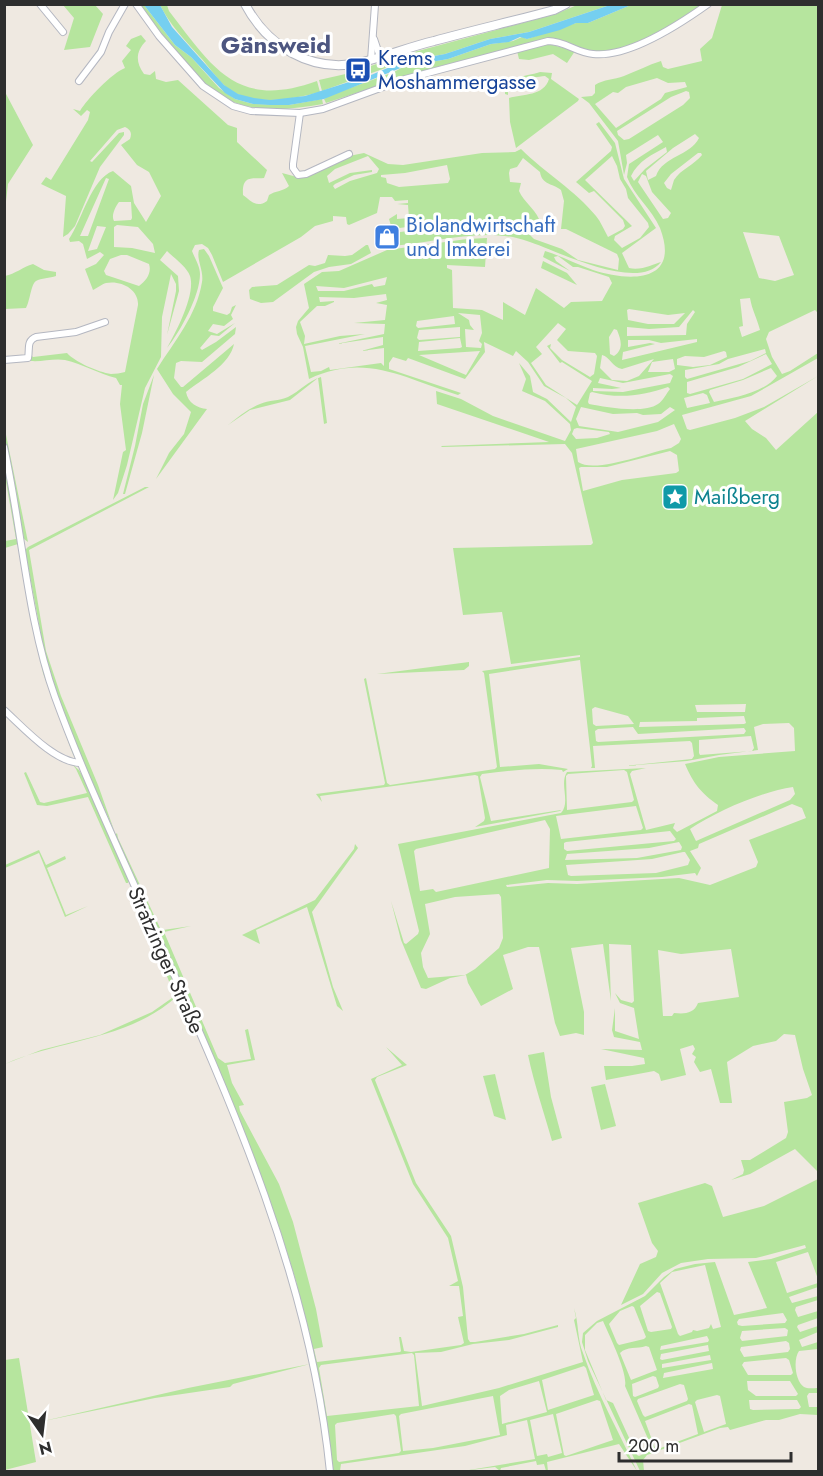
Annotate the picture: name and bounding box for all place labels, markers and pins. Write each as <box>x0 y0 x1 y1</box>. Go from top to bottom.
place label: Krems Moshammergasse <box>378 43 537 97</box>
bus stop icon: Krems Moshammergasse <box>343 55 373 85</box>
place label: Biolandwirtschaft und Imkerei <box>406 210 555 264</box>
shop icon: Biolandwirtschaft und Imkerei <box>372 222 402 252</box>
place icon: Maißberg <box>660 482 690 512</box>
place label: Maißberg <box>694 482 780 512</box>

